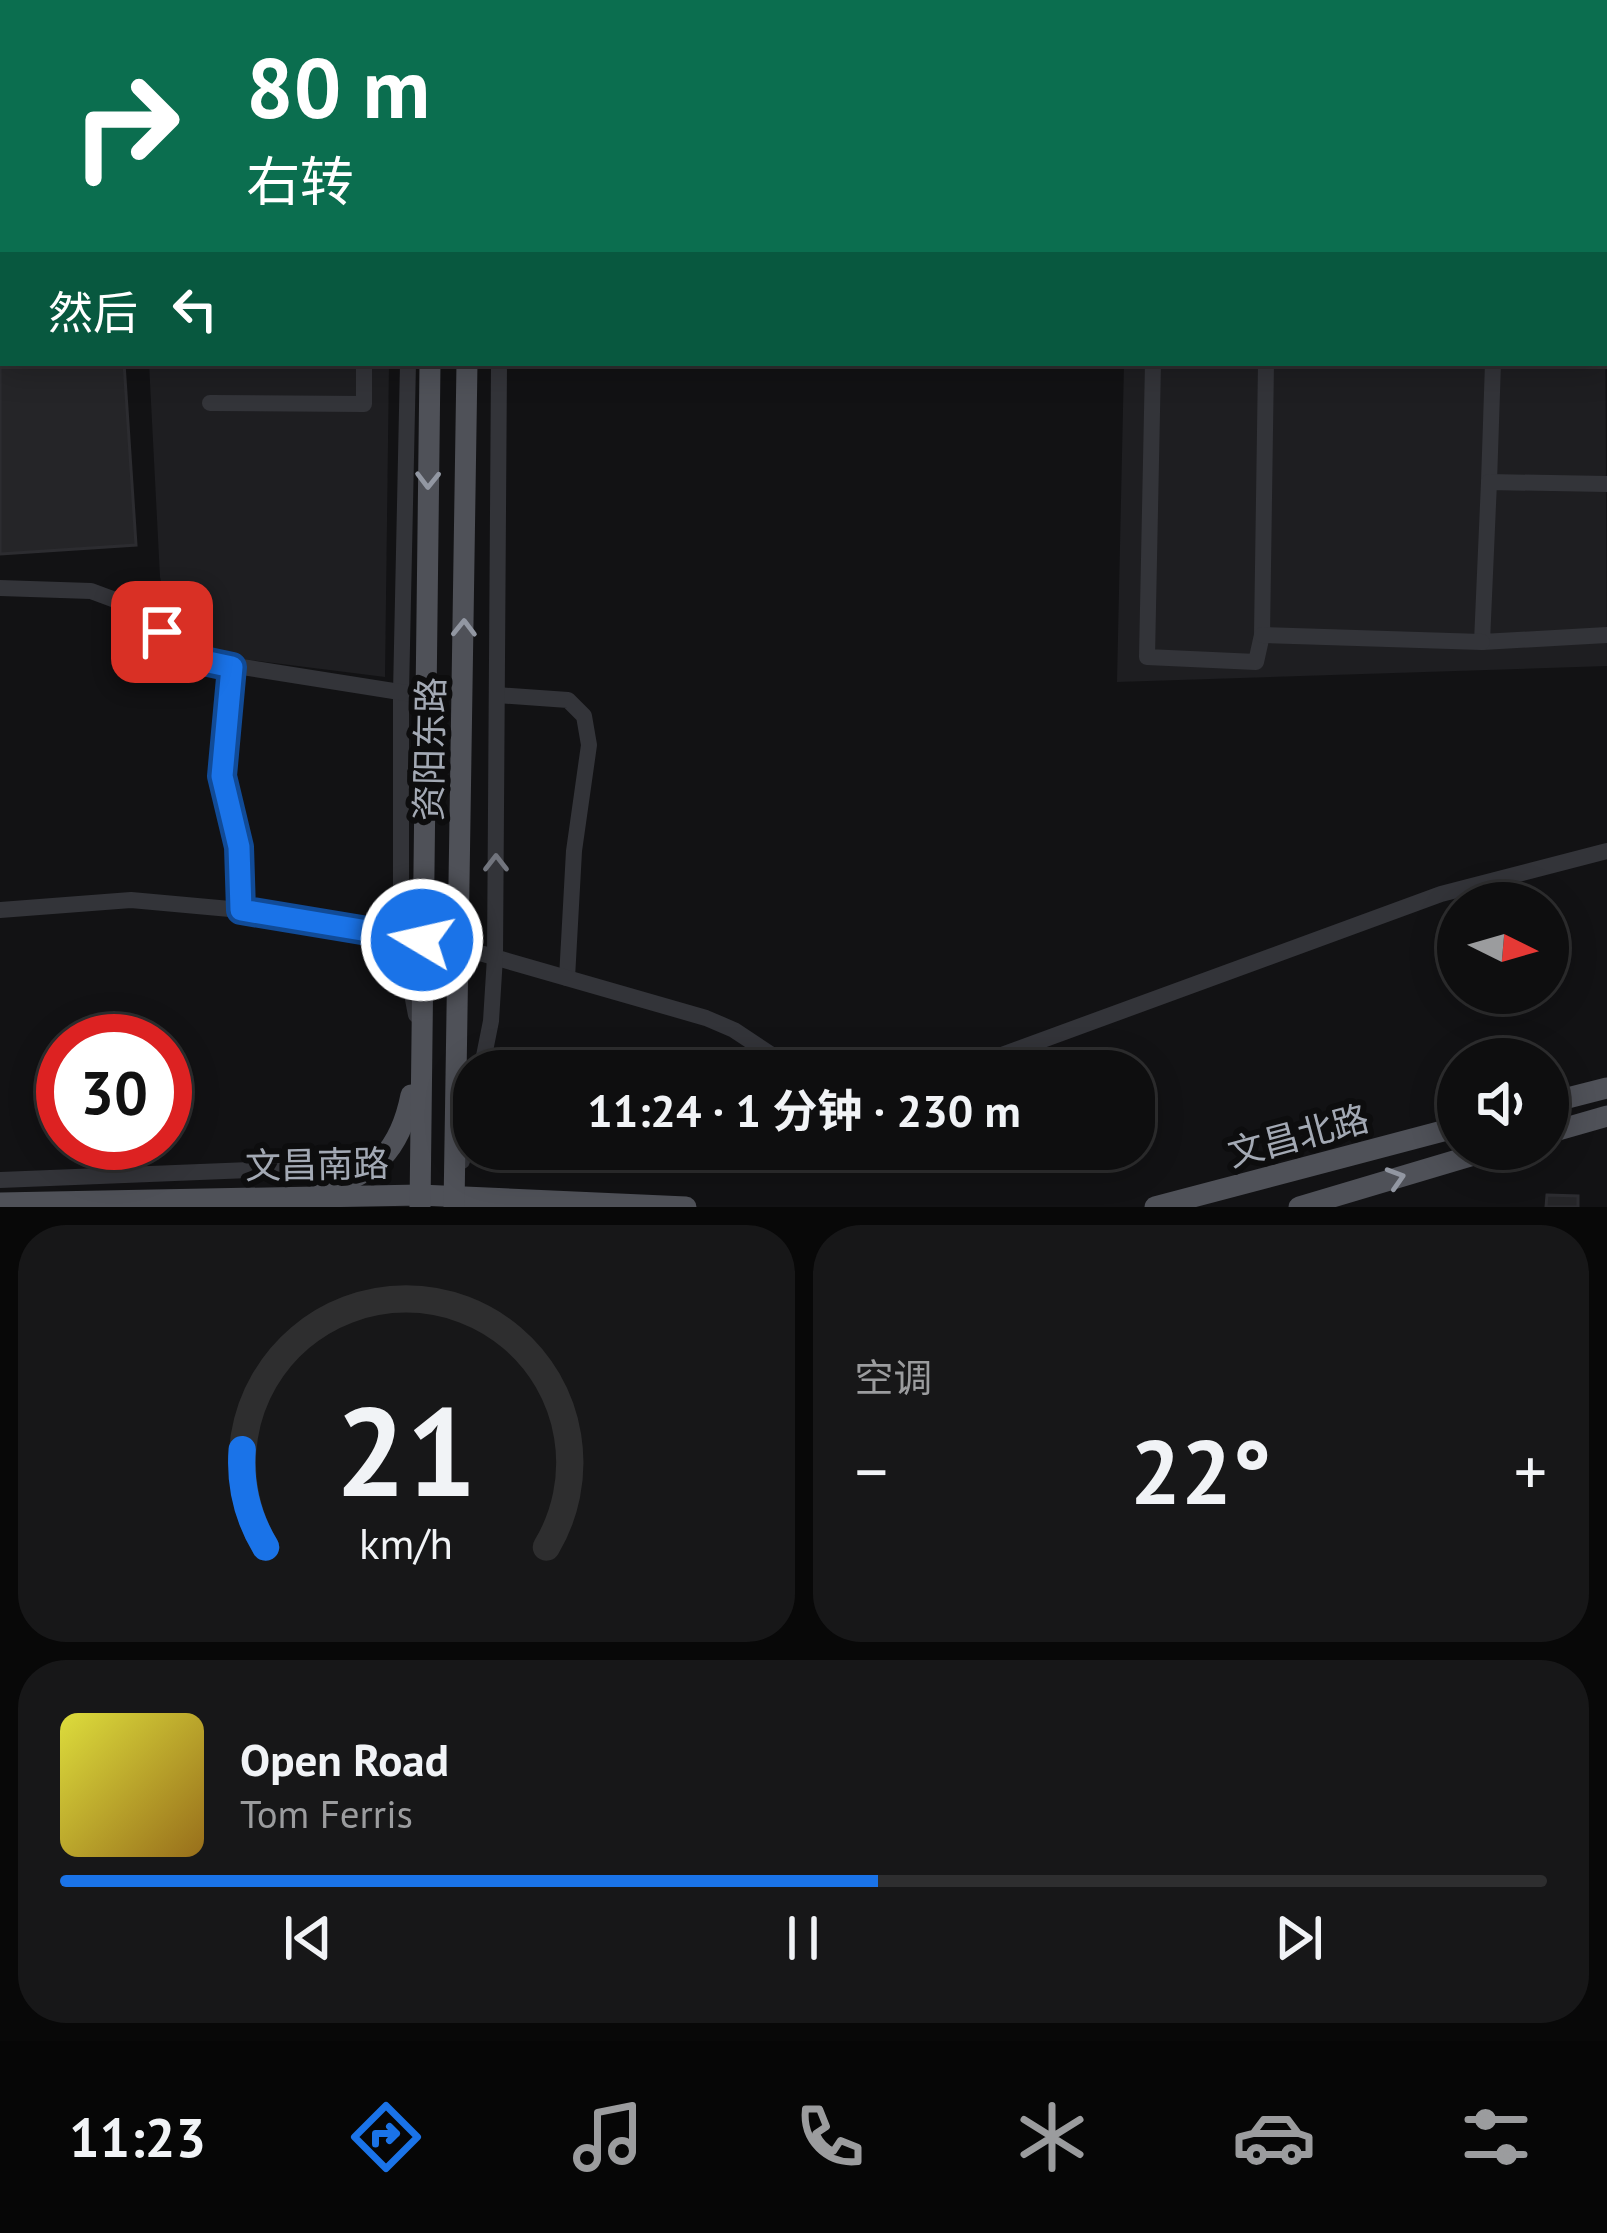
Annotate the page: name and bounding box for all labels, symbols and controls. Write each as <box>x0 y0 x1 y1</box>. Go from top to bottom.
text: 80 m <box>246 32 430 141</box>
icon: right <box>48 48 204 204</box>
text: 右转 <box>246 146 354 216</box>
icon: left <box>162 276 228 342</box>
text: 然后 <box>48 283 138 341</box>
one-way arrow <box>416 471 442 490</box>
pin <box>111 581 213 683</box>
icon: arrive <box>129 599 195 665</box>
one-way arrow <box>450 618 476 637</box>
street label: 资阳东路 <box>404 677 454 821</box>
one-way arrow <box>483 853 509 871</box>
position arrow <box>359 877 485 1003</box>
north arrow <box>1437 882 1569 1014</box>
map controls <box>1437 882 1569 1170</box>
speed limit sign: 30 <box>36 1014 192 1170</box>
button: sound <box>1437 1038 1569 1170</box>
text: 11:24 · 1 分钟 · 230 m <box>587 1081 1021 1139</box>
street label: 文昌北路 <box>1222 1094 1374 1176</box>
street label: 文昌南路 <box>245 1139 389 1189</box>
one-way arrow <box>1385 1167 1406 1192</box>
text: 空调 <box>855 1352 933 1403</box>
text: 21 <box>335 1369 477 1530</box>
text: 22° <box>1130 1412 1271 1529</box>
text: − <box>855 1428 888 1513</box>
text: + <box>1514 1428 1547 1513</box>
text: km/h <box>359 1514 453 1570</box>
text: Open Road <box>240 1730 449 1788</box>
text: Tom Ferris <box>240 1788 413 1839</box>
icon: previous <box>275 1905 341 1971</box>
icon: pause <box>770 1905 836 1971</box>
icon: next <box>1266 1905 1332 1971</box>
icon: directions <box>344 2095 428 2179</box>
icon: music <box>566 2095 650 2179</box>
icon: phone <box>788 2095 872 2179</box>
icon: climate <box>1010 2095 1094 2179</box>
icon: car <box>1232 2095 1316 2179</box>
icon: filters <box>1454 2095 1538 2179</box>
text: 11:23 <box>69 2102 206 2172</box>

